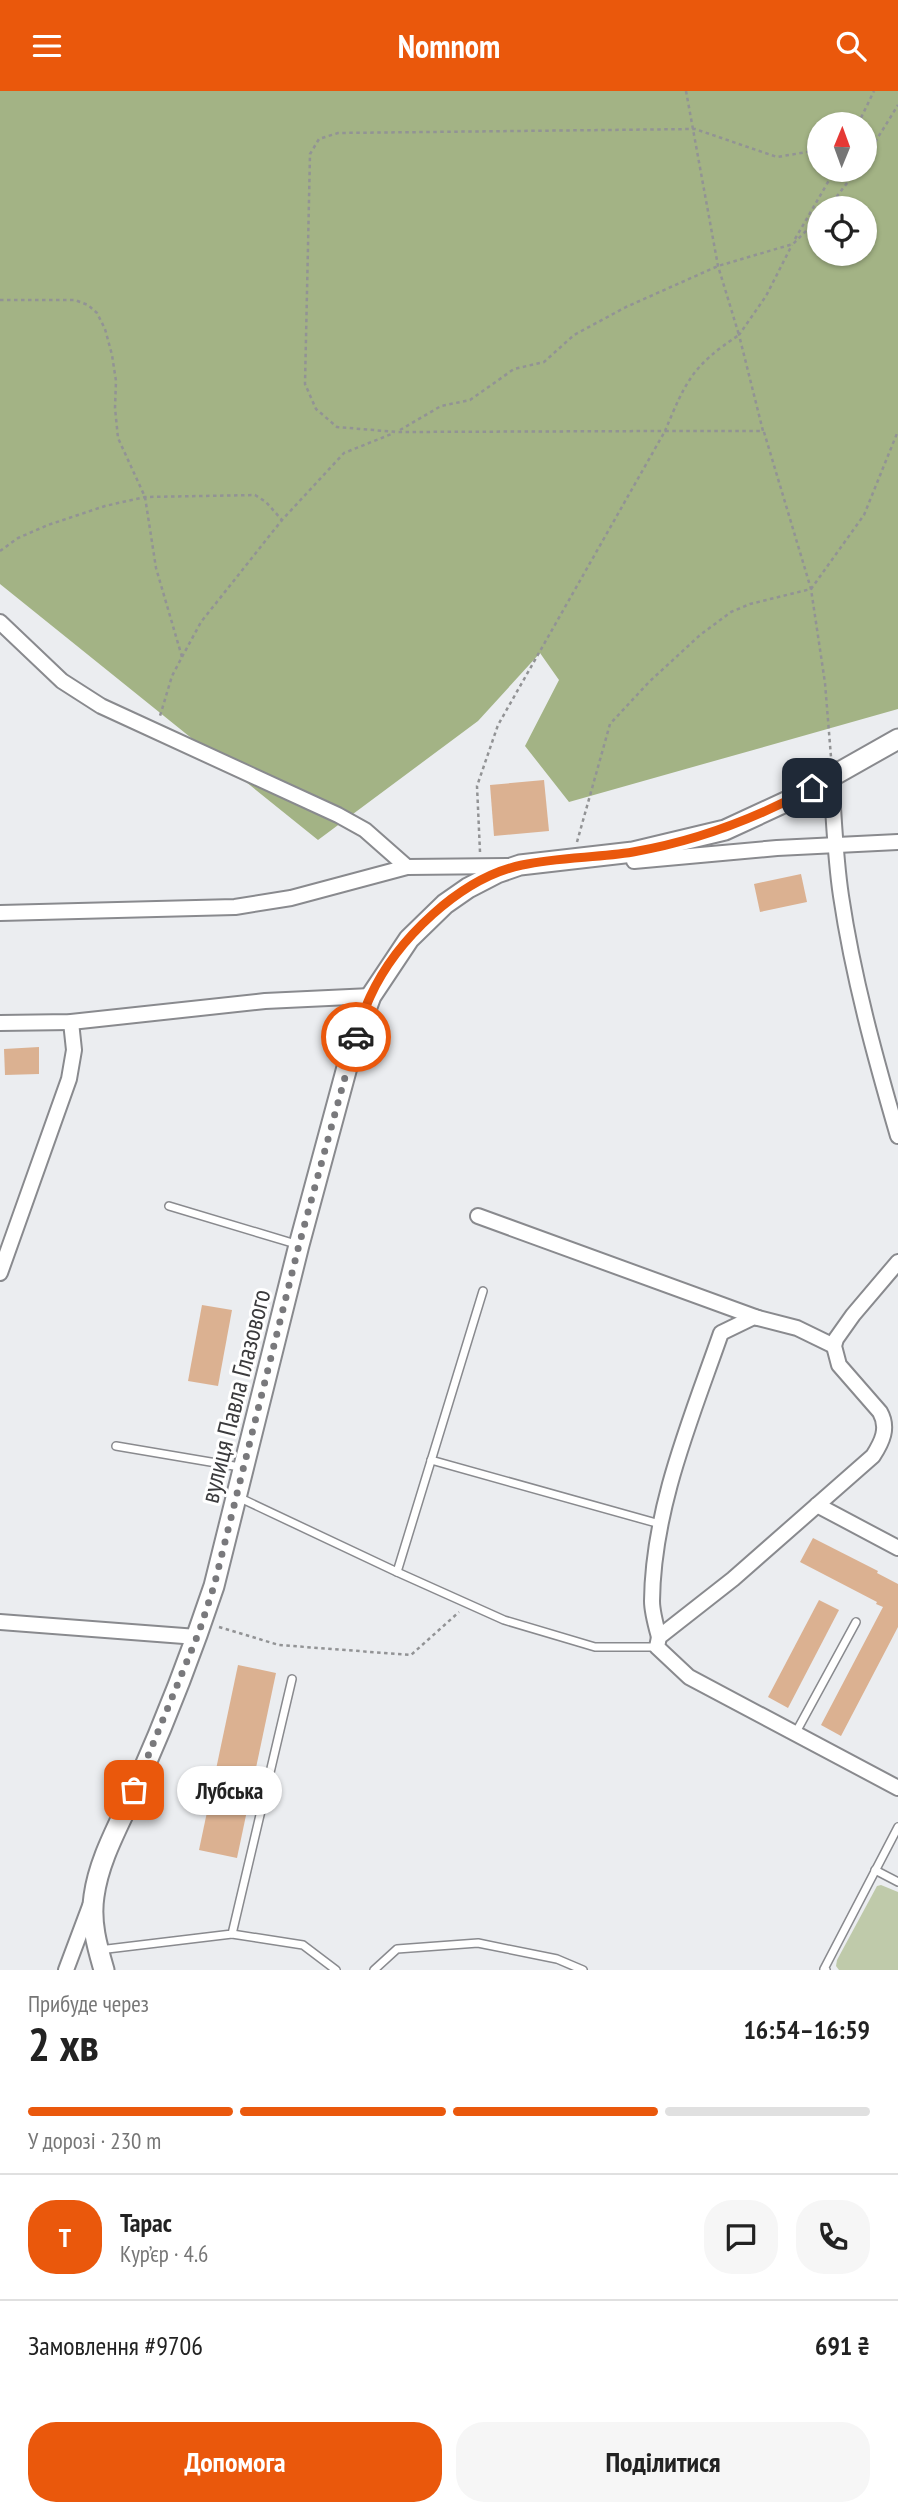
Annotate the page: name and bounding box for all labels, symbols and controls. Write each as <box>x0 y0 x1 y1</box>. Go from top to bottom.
text: Nomnom <box>398 25 500 67</box>
icon: menu <box>28 27 66 65</box>
icon: search <box>832 27 870 65</box>
north arrow <box>807 112 877 182</box>
map controls <box>807 112 877 266</box>
button: locate <box>807 196 877 266</box>
pin <box>782 758 842 818</box>
icon: home <box>793 769 831 807</box>
courier <box>321 1002 391 1072</box>
icon: car <box>337 1018 375 1056</box>
street label: вулиця Павла Глазового <box>193 1286 277 1506</box>
pin <box>104 1760 164 1820</box>
callout: Лубська <box>176 1765 281 1815</box>
icon: bag <box>115 1771 153 1809</box>
text: Лубська <box>196 1776 263 1805</box>
text: Прибуде через <box>28 1989 149 2018</box>
text: 16:54–16:59 <box>743 2013 870 2046</box>
text: 2 хв <box>28 2014 99 2074</box>
text: У дорозі · 230 m <box>28 2126 161 2155</box>
button: chat <box>704 2200 778 2274</box>
button: phone <box>796 2200 870 2274</box>
text: Тарас <box>120 2206 172 2239</box>
text: Т <box>59 2221 71 2254</box>
text: Кур’єр · 4.6 <box>120 2239 208 2268</box>
text: Замовлення #9706 <box>28 2329 203 2362</box>
text: 691 ₴ <box>815 2329 870 2362</box>
button: Допомога <box>28 2422 442 2502</box>
button: Поділитися <box>456 2422 870 2502</box>

